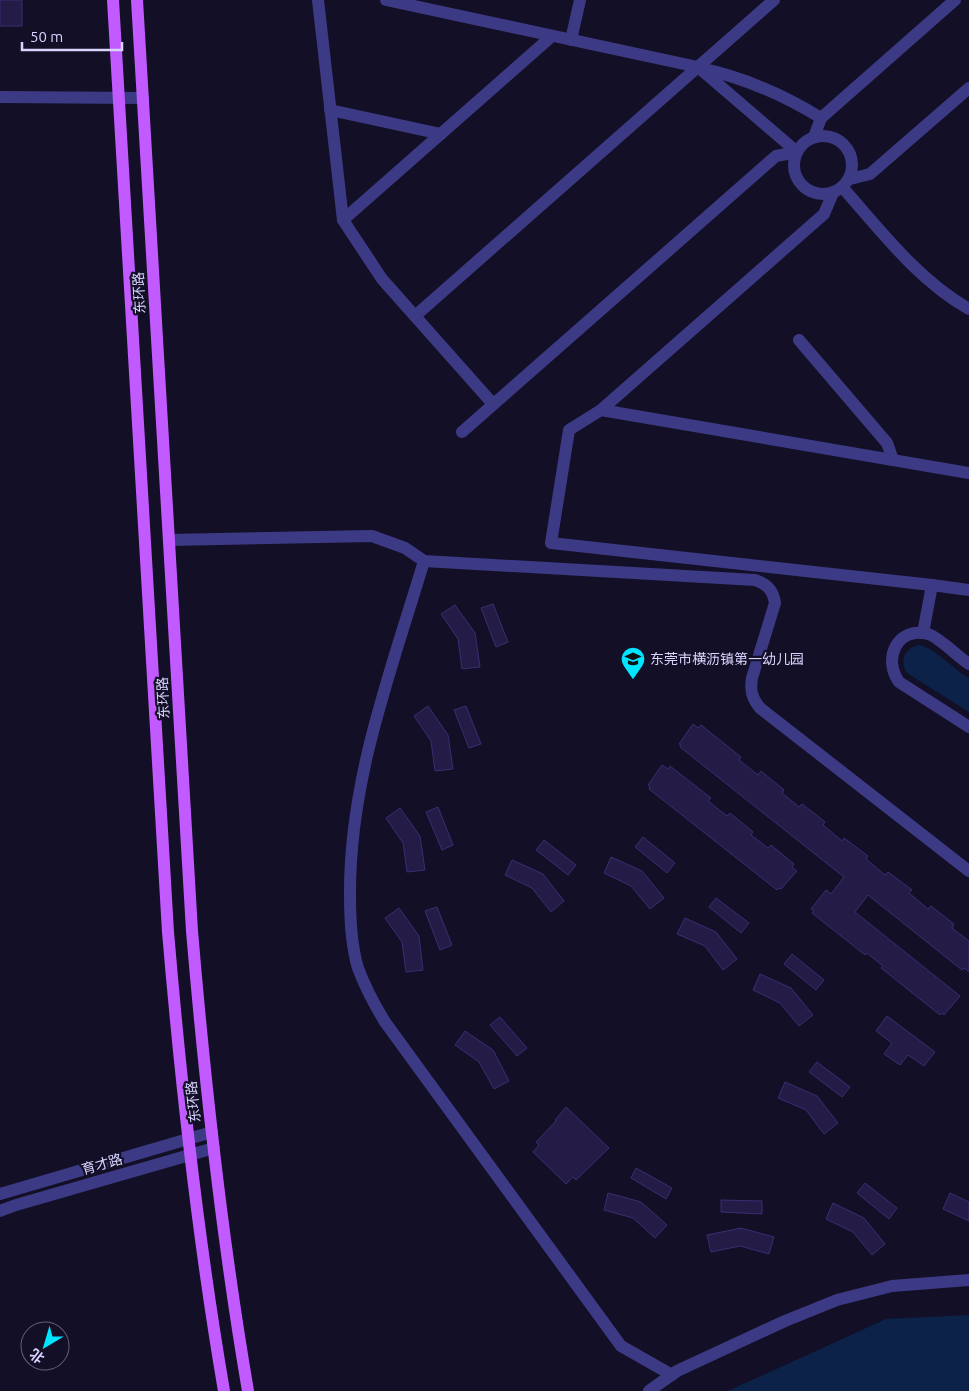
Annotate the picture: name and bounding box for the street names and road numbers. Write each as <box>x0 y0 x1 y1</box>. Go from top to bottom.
street label: 东环路 <box>130 272 148 314</box>
street label: 东环路 <box>154 677 172 719</box>
street label: 东环路 <box>183 1080 203 1124</box>
street label: 育才路 <box>80 1151 124 1177</box>

